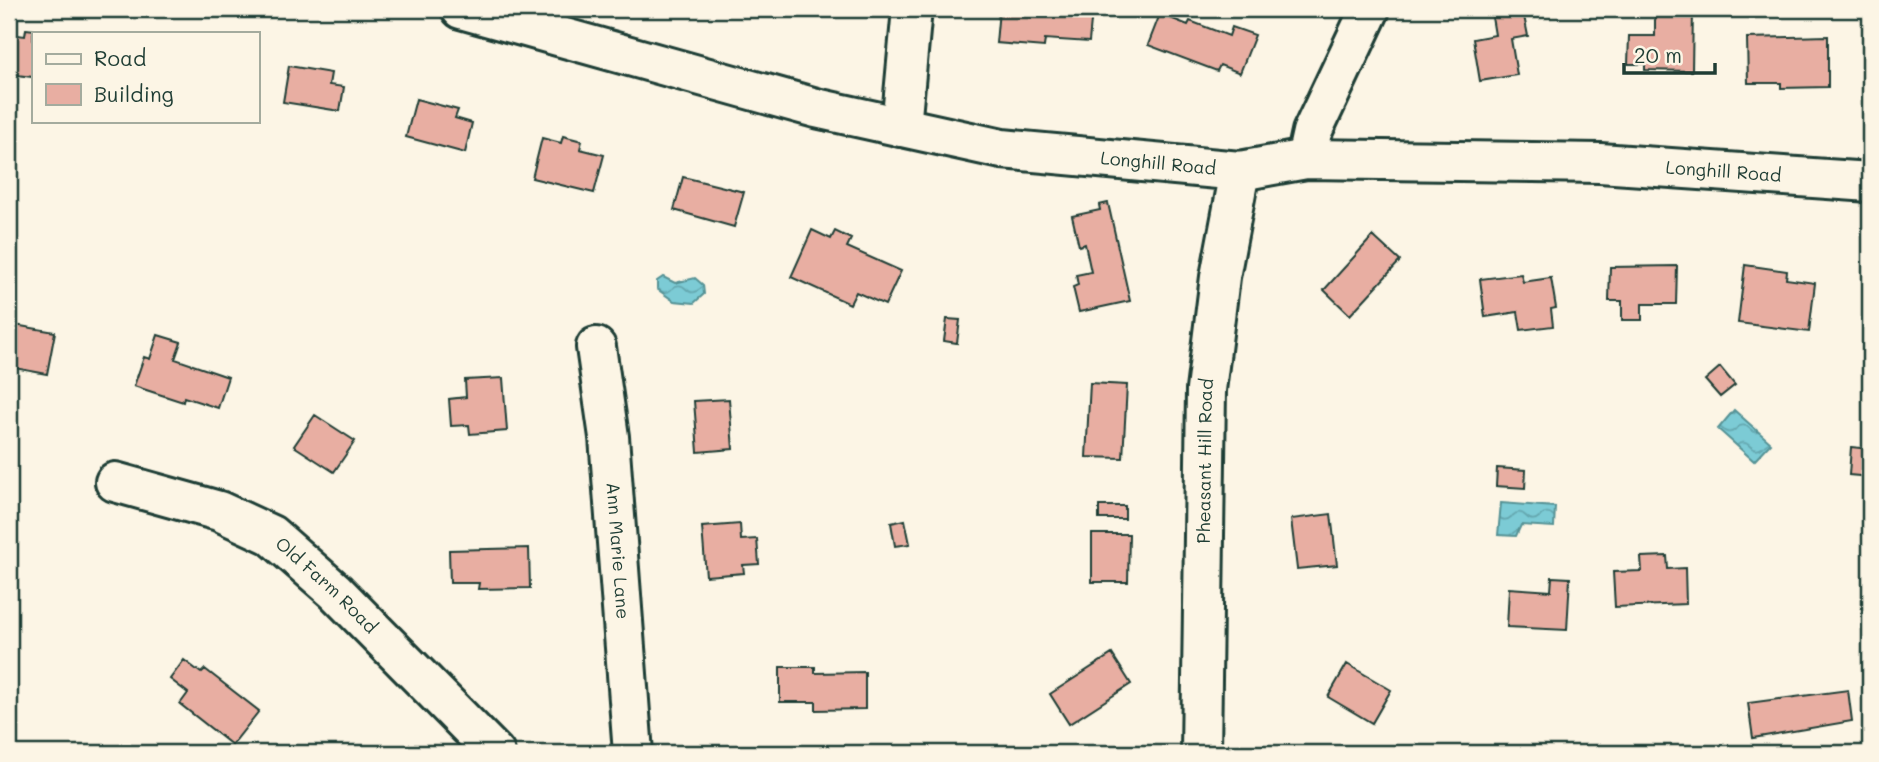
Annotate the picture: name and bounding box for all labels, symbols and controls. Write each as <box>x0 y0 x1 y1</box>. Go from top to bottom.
legend <box>32 32 259 122</box>
scale bar <box>1624 32 1714 76</box>
text: 20 m <box>1634 41 1682 68</box>
text: Road <box>94 44 146 71</box>
text: Building <box>94 80 174 107</box>
street label: Longhill Road <box>1100 145 1217 180</box>
street label: Longhill Road <box>1665 155 1782 187</box>
street label: Pheasant Hill Road <box>1191 377 1218 544</box>
street label: Ann Marie Lane <box>601 481 636 620</box>
street label: Old Farm Road <box>271 531 383 638</box>

